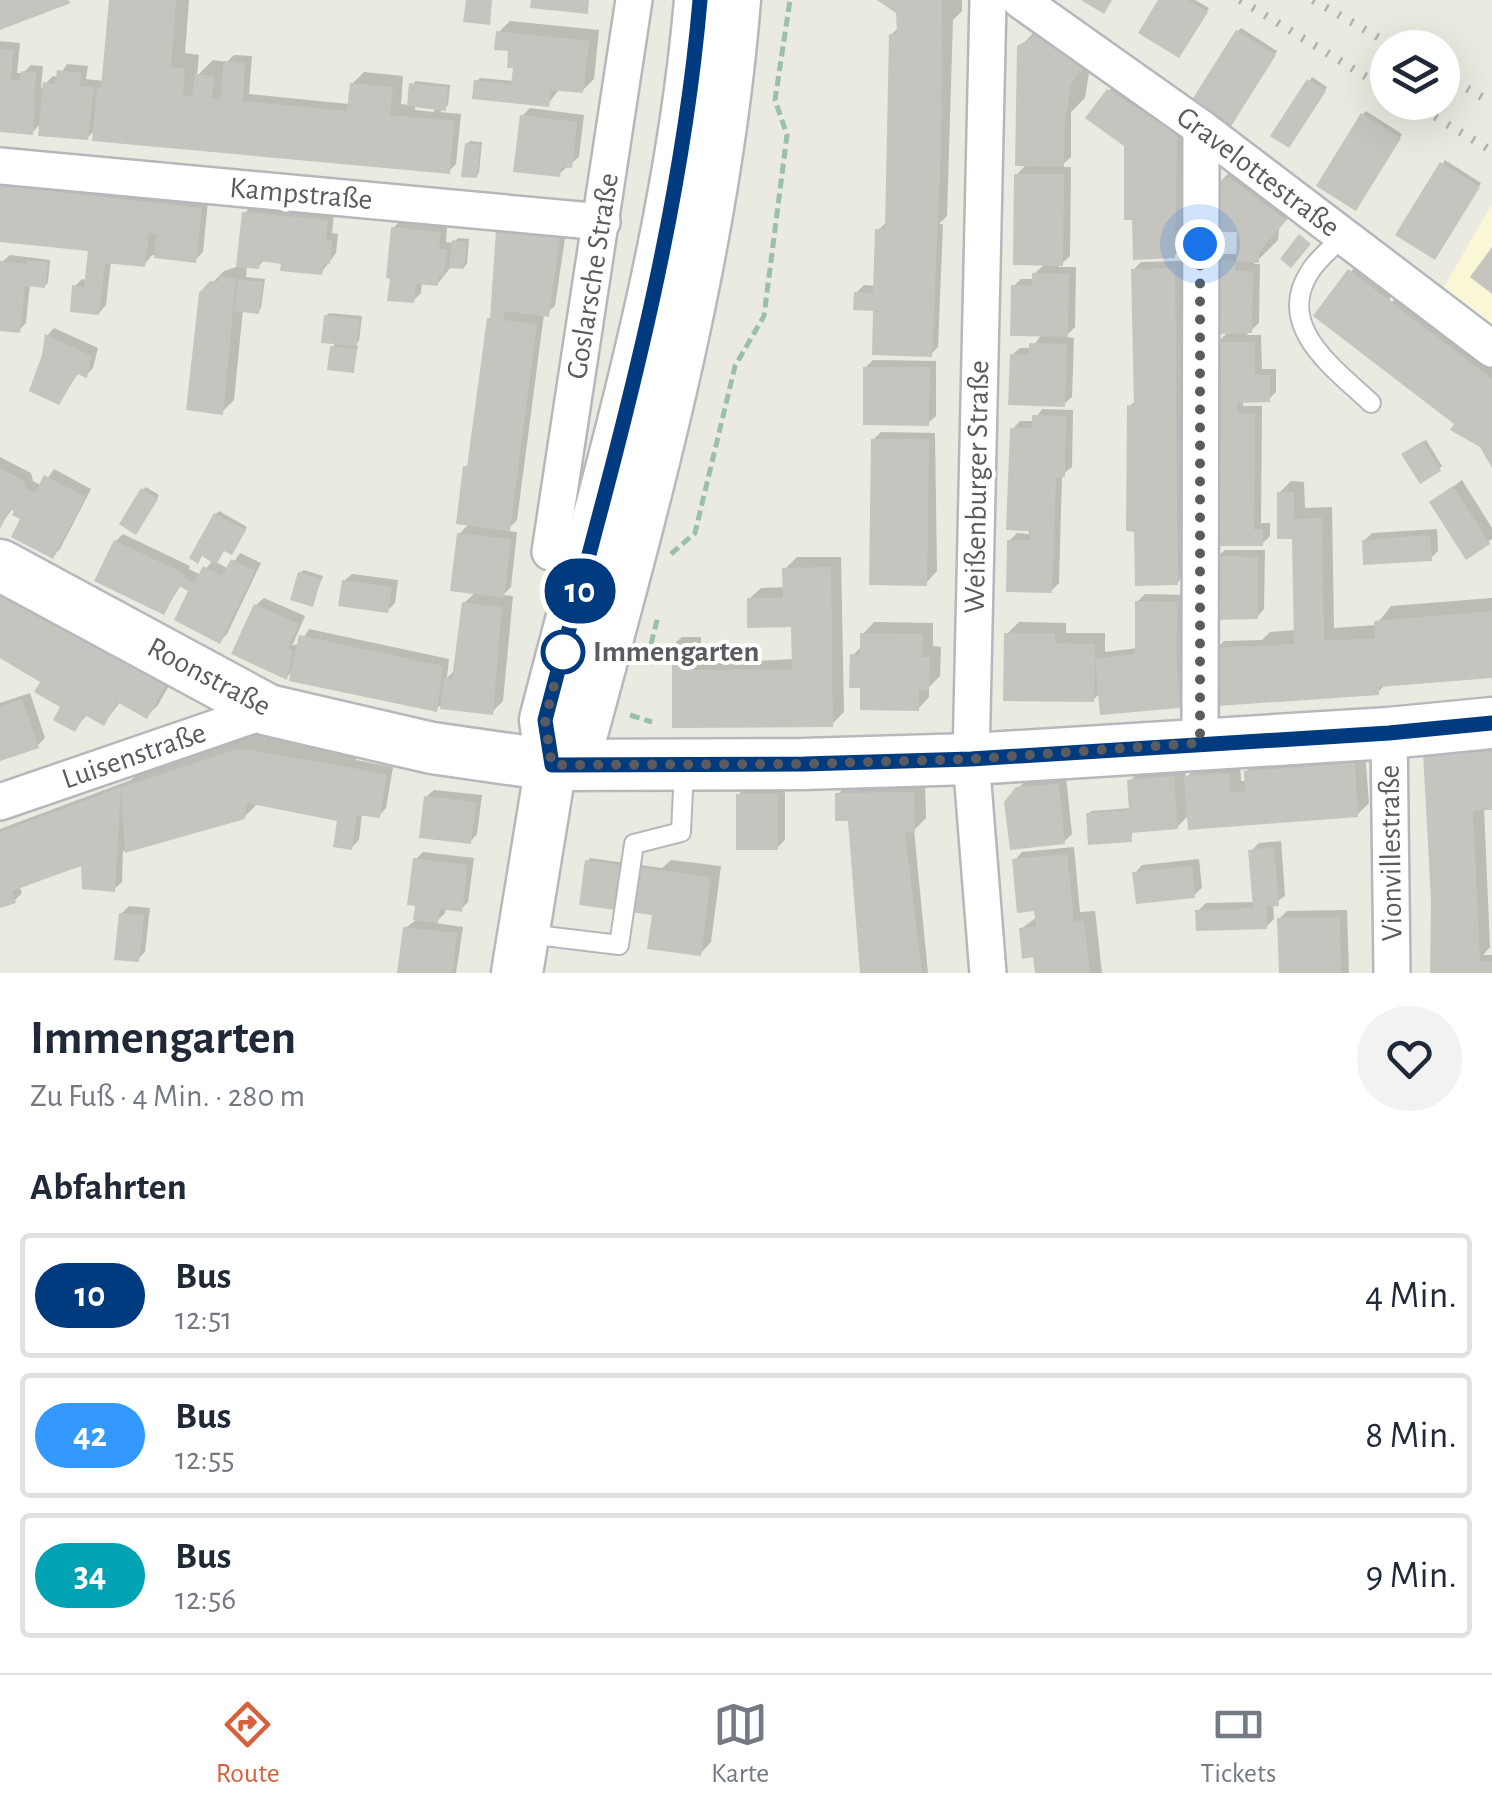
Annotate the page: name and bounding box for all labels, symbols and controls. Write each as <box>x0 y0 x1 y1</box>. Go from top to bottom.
map controls <box>1370 30 1460 120</box>
button: layers <box>1370 30 1460 120</box>
street label: Gravelottestraße <box>1171 101 1345 243</box>
street label: Goslarsche Straße <box>562 171 624 381</box>
street label: Kampstraße <box>228 173 374 215</box>
your location <box>1175 219 1225 269</box>
street label: Weißenburger Straße <box>960 360 994 614</box>
line badge: 10 <box>535 558 625 624</box>
text: 10 <box>565 574 595 609</box>
marker: Immengarten <box>542 631 584 673</box>
street label: Roonstraße <box>143 632 275 722</box>
place label: Immengarten <box>593 637 759 667</box>
street label: Luisenstraße <box>58 717 210 795</box>
street label: Vionvillestraße <box>1374 765 1408 941</box>
button: heart <box>1357 1006 1462 1111</box>
text: Immengarten <box>30 1015 296 1063</box>
text: Zu Fuß · 4 Min. · 280 m <box>30 1080 305 1112</box>
text: Abfahrten <box>30 1169 187 1207</box>
text: Bus <box>175 1258 231 1296</box>
text: 4 Min. <box>1365 1277 1457 1315</box>
text: 10 <box>75 1278 105 1313</box>
text: 12:51 <box>175 1303 232 1335</box>
text: Bus <box>175 1398 231 1436</box>
text: 8 Min. <box>1365 1417 1457 1455</box>
text: 42 <box>73 1418 107 1453</box>
text: 12:55 <box>175 1443 235 1475</box>
text: Bus <box>175 1538 231 1576</box>
text: 9 Min. <box>1365 1557 1457 1595</box>
text: 34 <box>74 1558 106 1593</box>
text: 12:56 <box>175 1583 236 1615</box>
tab: Route <box>216 1697 280 1791</box>
tab: Karte <box>711 1697 769 1791</box>
tab: Tickets <box>1201 1697 1276 1791</box>

